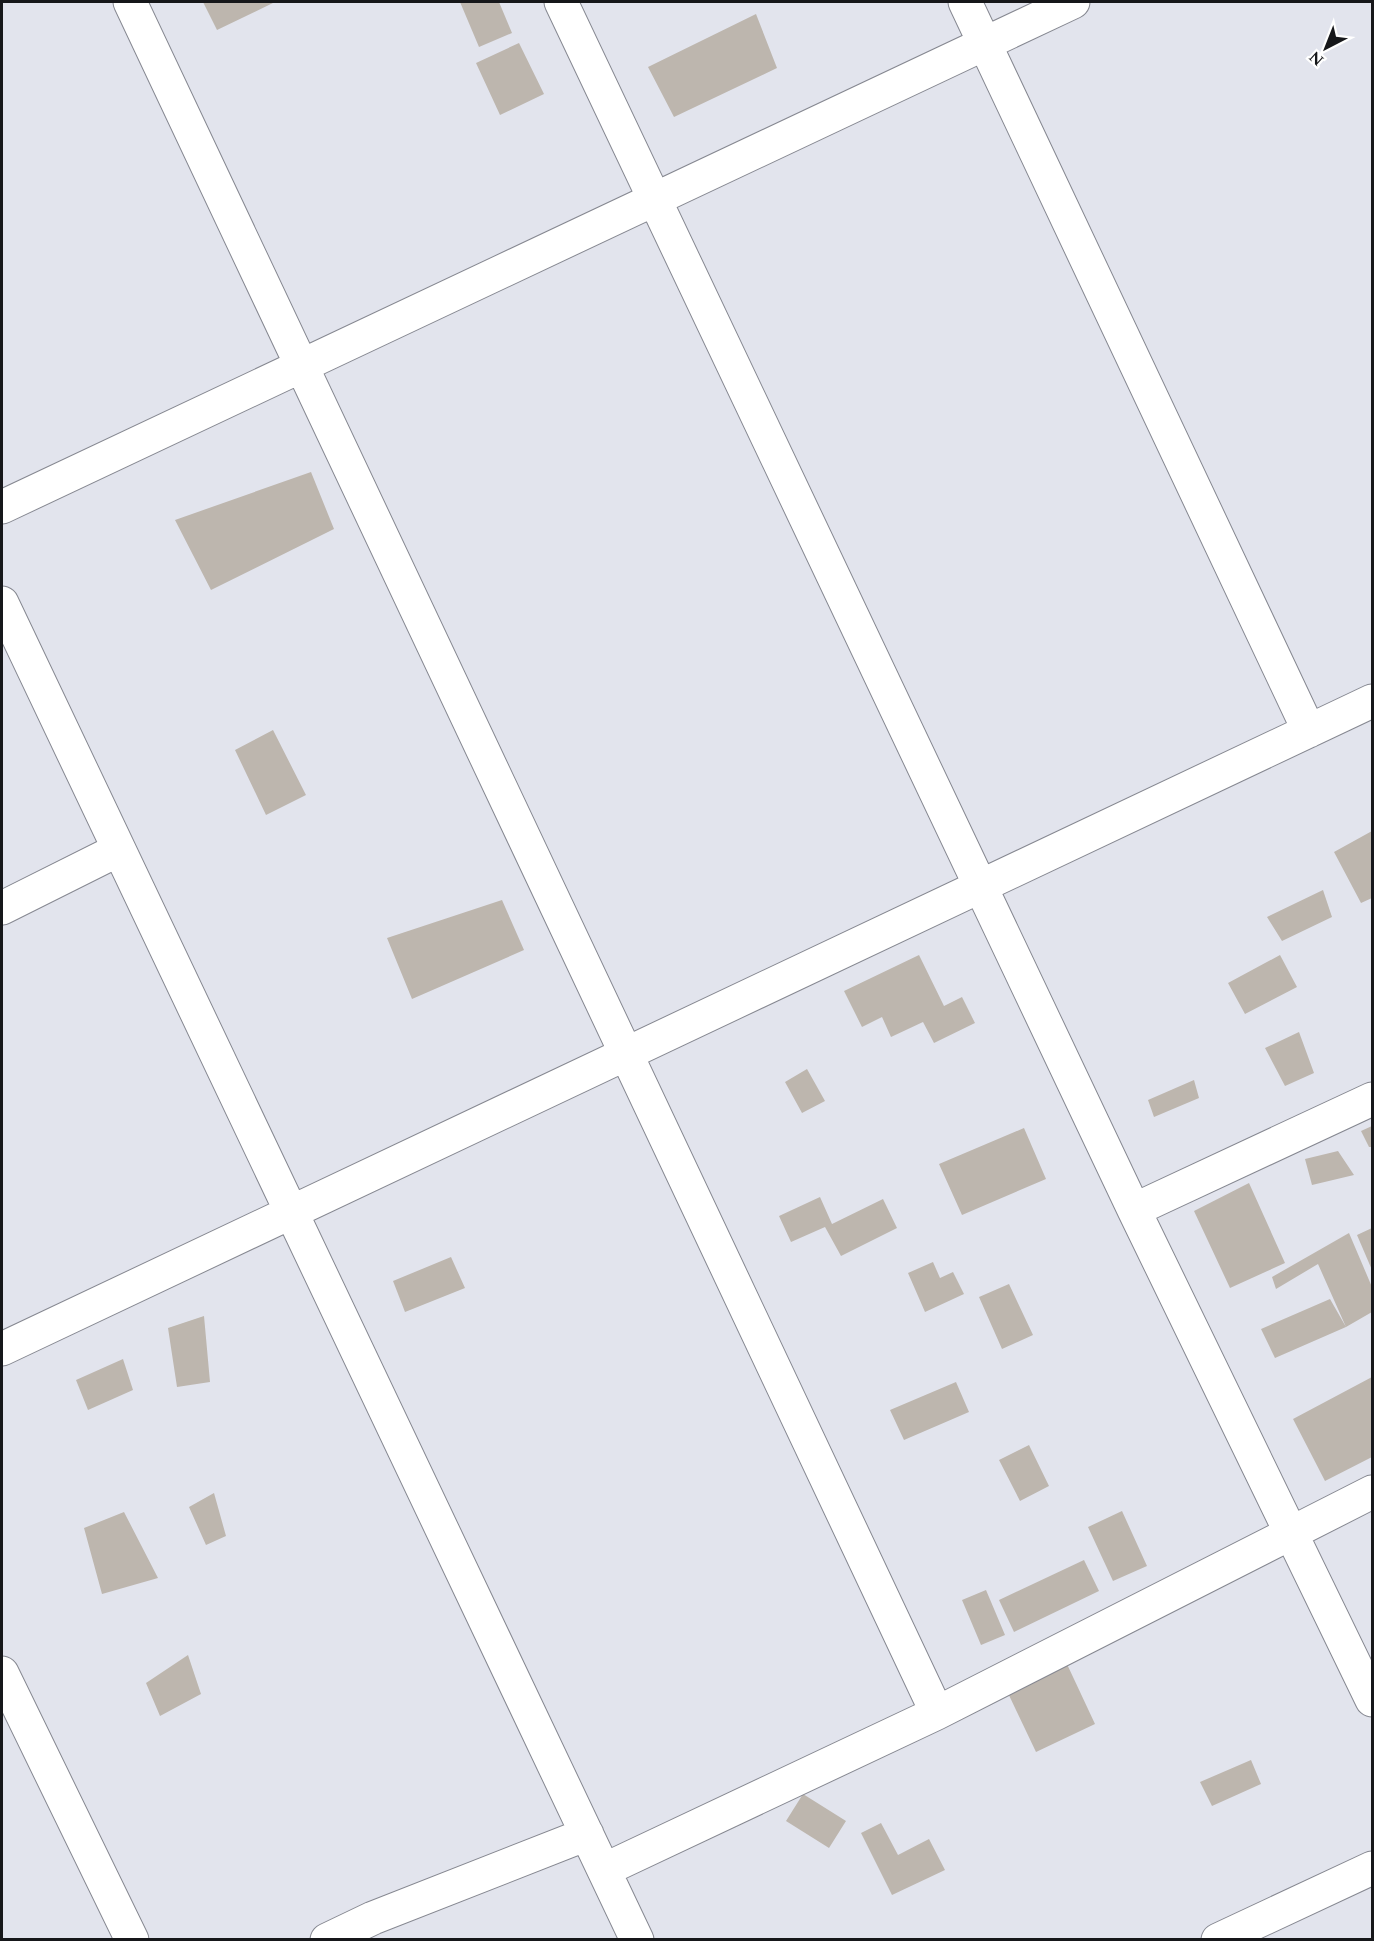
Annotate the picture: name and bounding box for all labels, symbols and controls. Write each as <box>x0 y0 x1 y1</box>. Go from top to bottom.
north arrow <box>1296 18 1356 78</box>
text: N <box>1304 45 1330 72</box>

